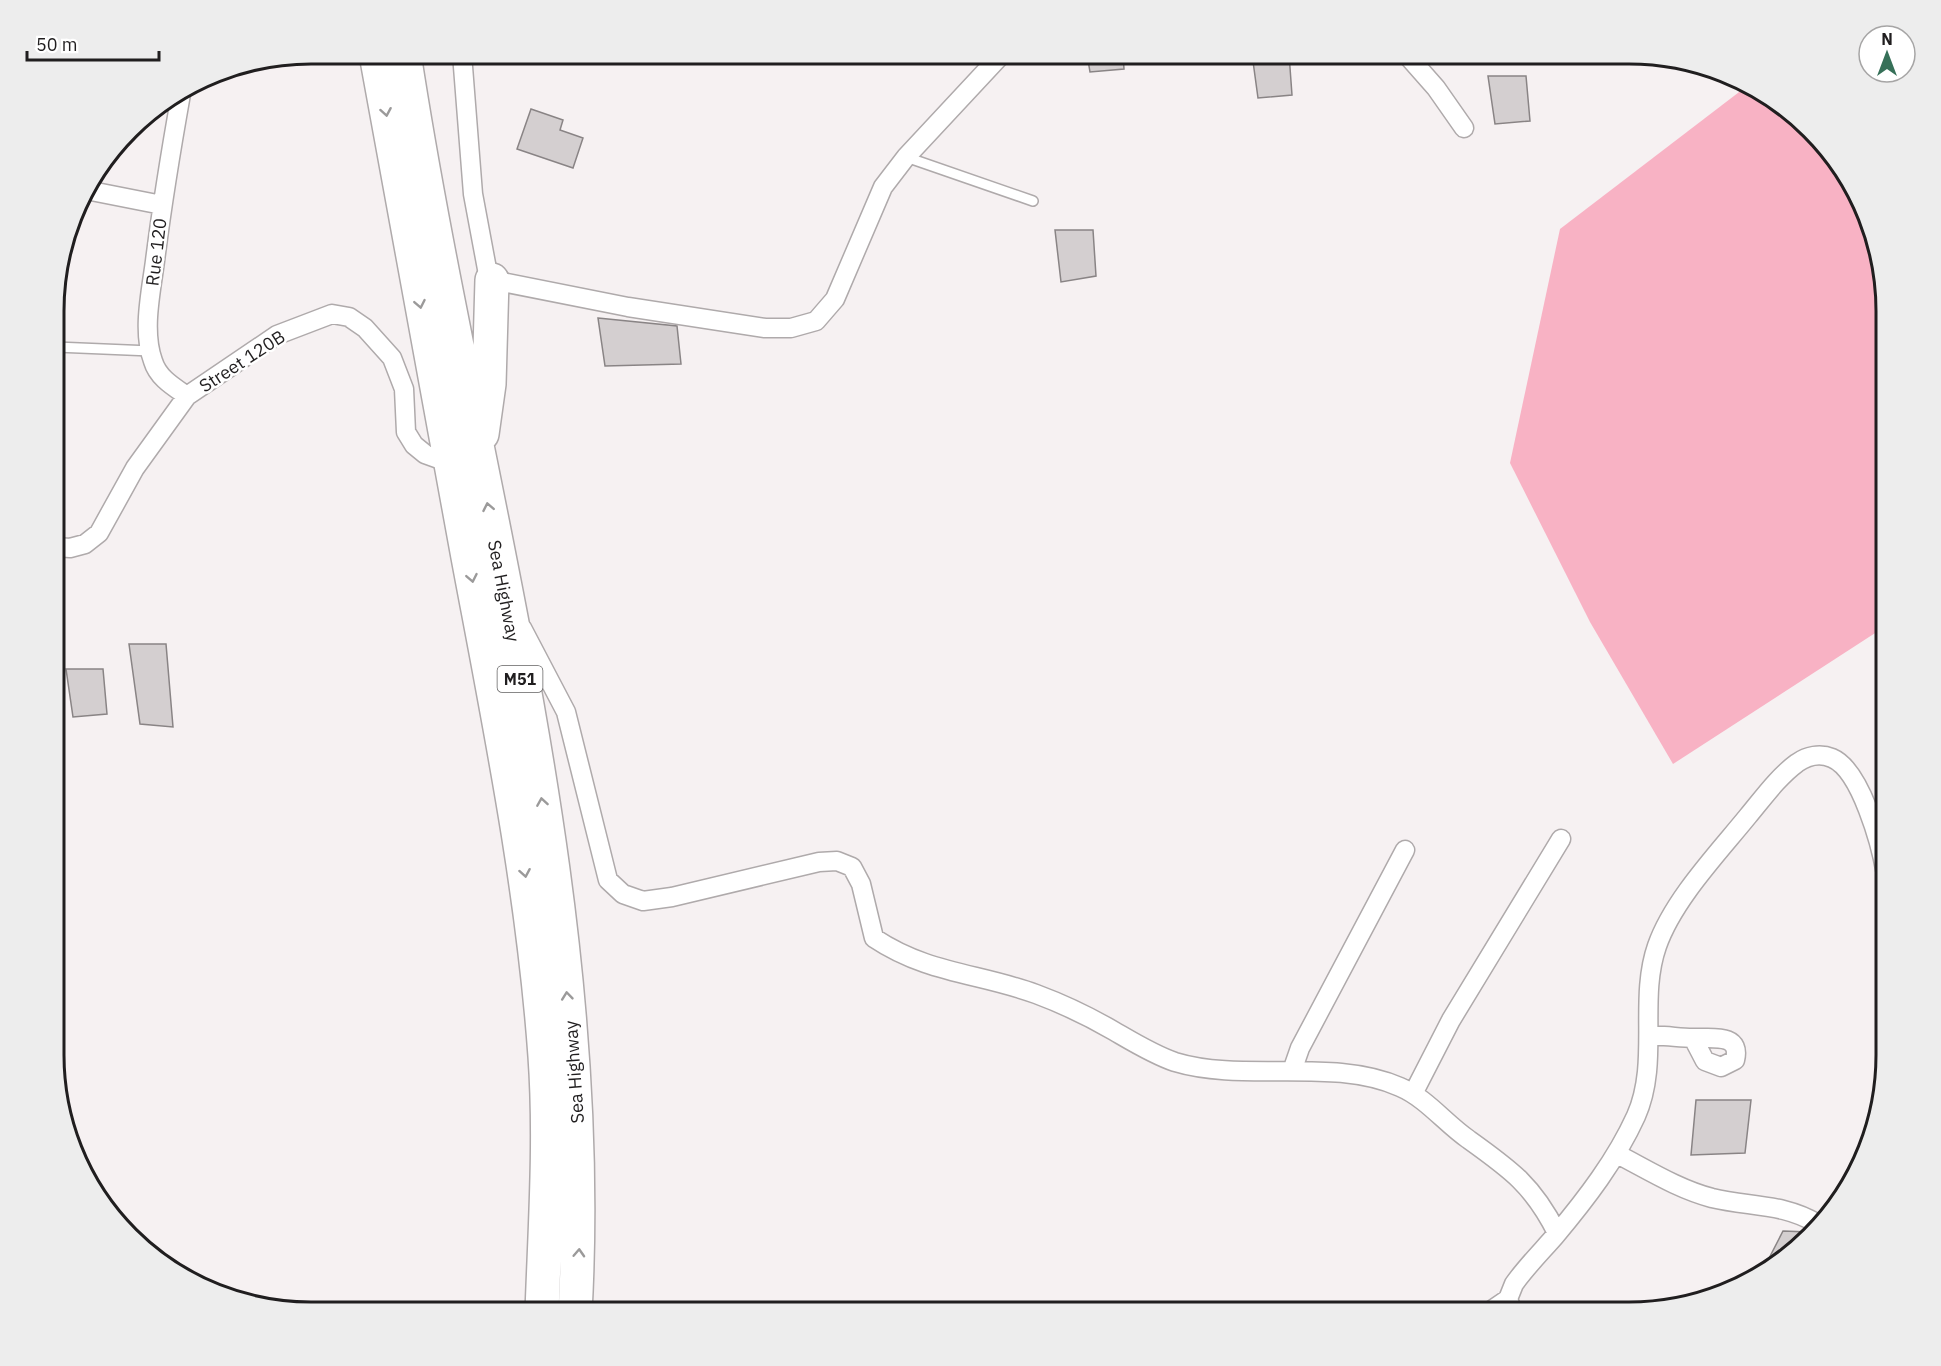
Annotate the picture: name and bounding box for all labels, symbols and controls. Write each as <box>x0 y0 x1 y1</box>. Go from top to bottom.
scale bar <box>27 24 159 62</box>
north arrow <box>1857 24 1917 84</box>
text: N <box>1881 29 1893 49</box>
text: 50 m <box>36 33 78 56</box>
one-way arrow <box>380 107 392 116</box>
street label: Rue 120 <box>140 217 172 287</box>
one-way arrow <box>413 298 426 308</box>
street label: Street 120B <box>195 325 289 397</box>
one-way arrow <box>482 503 495 513</box>
street label: Sea Highway <box>483 538 525 644</box>
one-way arrow <box>465 573 478 583</box>
road number: M51 <box>498 666 542 692</box>
one-way arrow <box>536 798 549 808</box>
one-way arrow <box>518 869 530 878</box>
one-way arrow <box>561 991 574 1000</box>
street label: Sea Highway <box>559 1020 589 1124</box>
one-way arrow <box>572 1249 585 1258</box>

